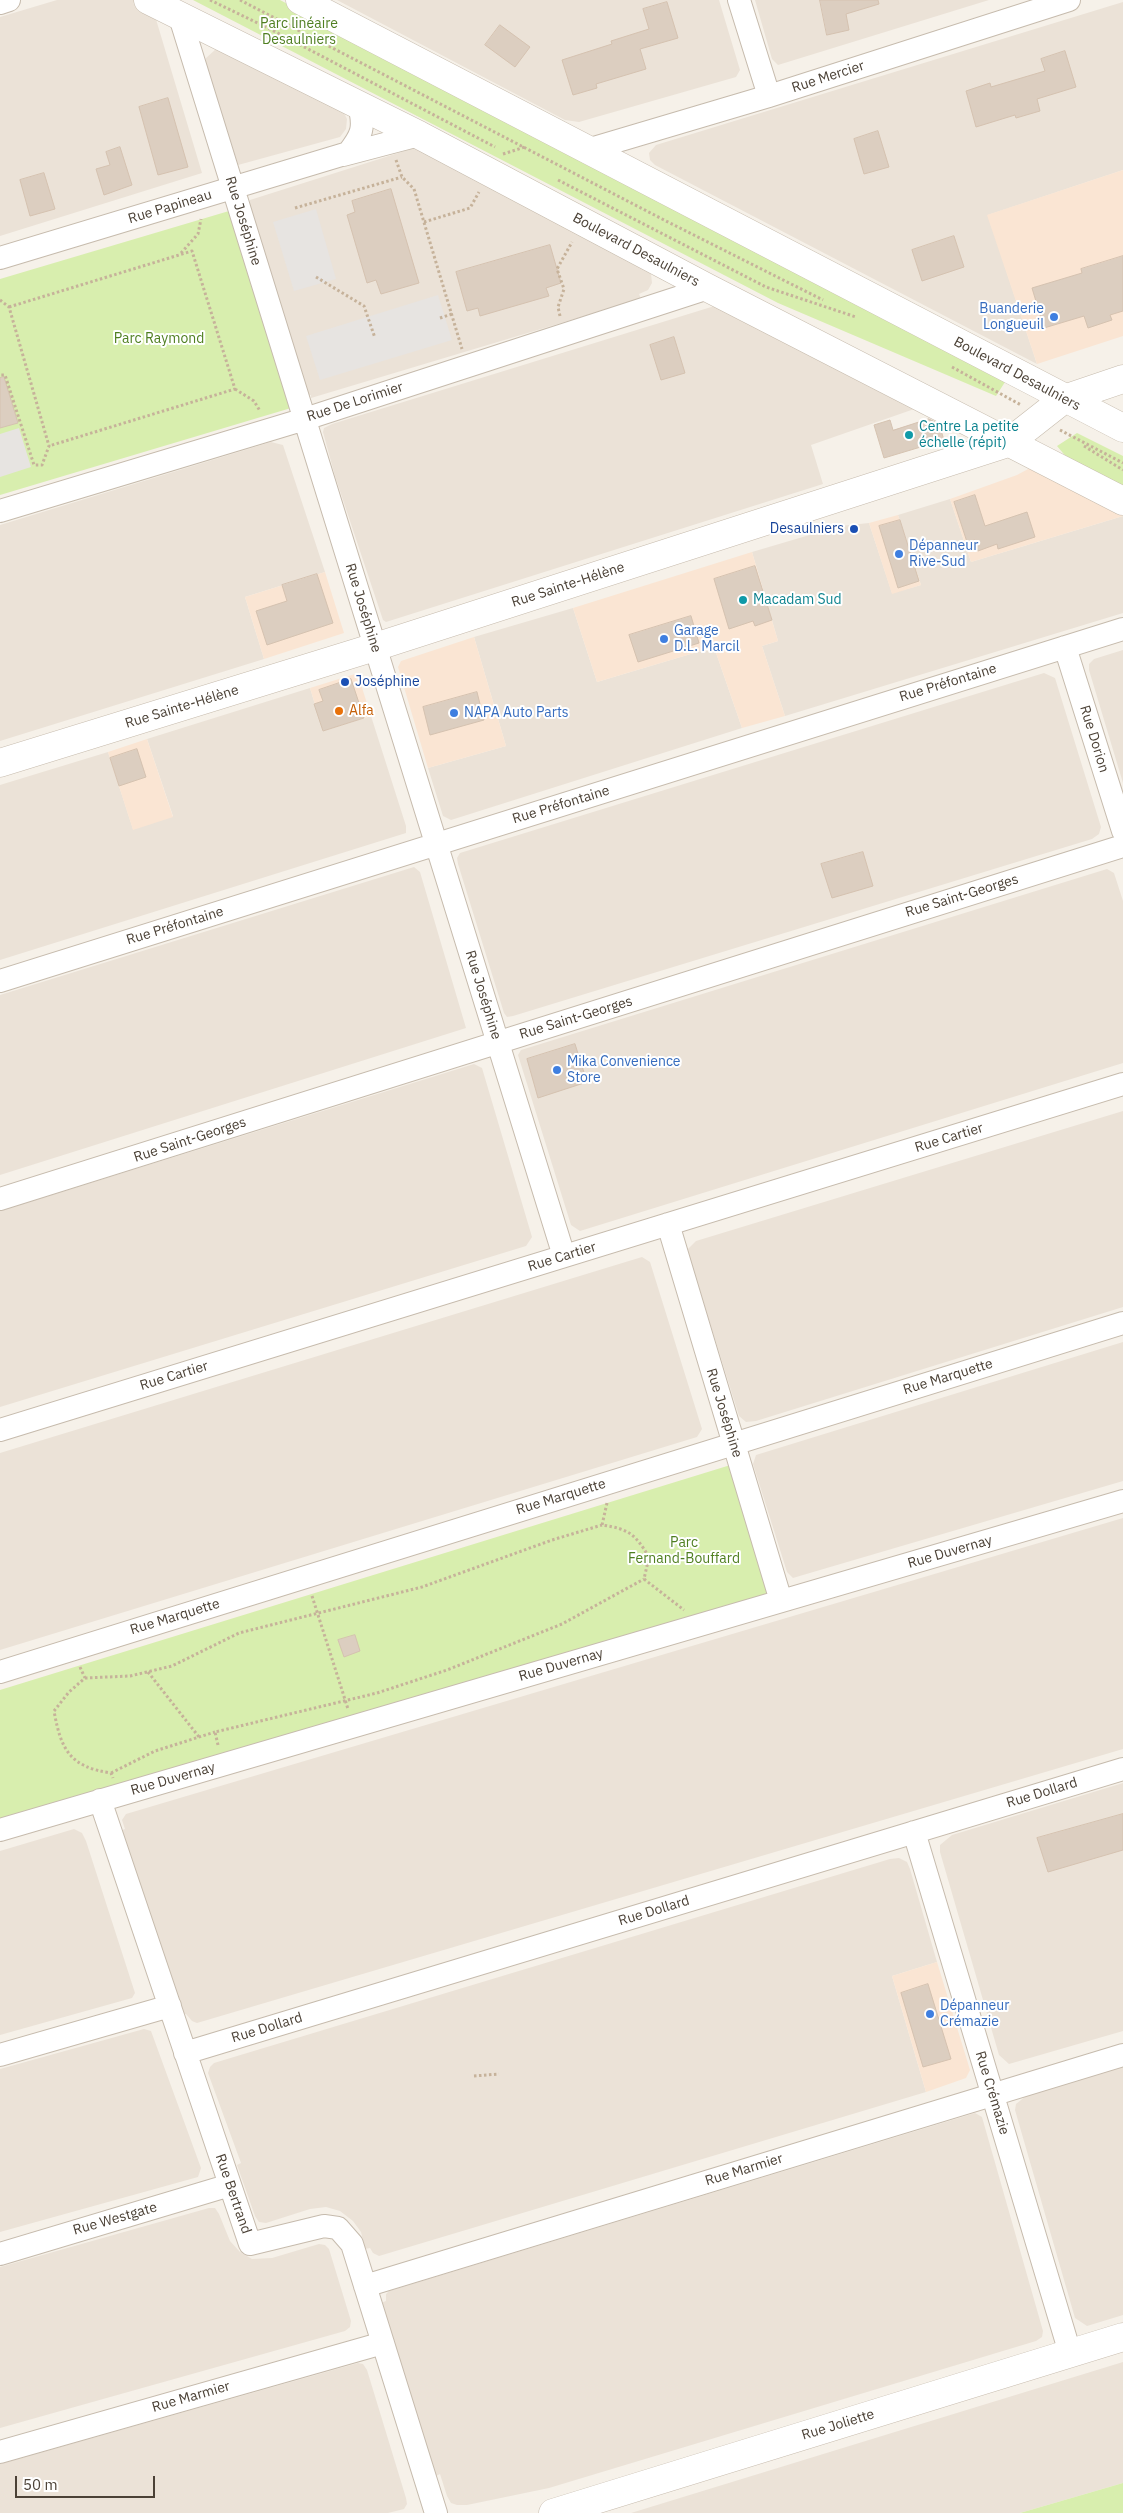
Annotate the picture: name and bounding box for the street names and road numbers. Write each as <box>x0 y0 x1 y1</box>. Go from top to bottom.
street label: Rue Mercier <box>790 57 866 97</box>
street label: Rue Joséphine <box>221 174 265 268</box>
street label: Rue Papineau <box>126 186 214 228</box>
street label: Boulevard Desaulniers <box>570 209 702 291</box>
street label: Boulevard Desaulniers <box>951 333 1083 415</box>
street label: Rue De Lorimier <box>305 379 405 425</box>
street label: Rue Sainte-Hélène <box>509 559 627 611</box>
street label: Rue Joséphine <box>341 561 385 655</box>
street label: Rue Préfontaine <box>897 660 999 706</box>
street label: Rue Sainte-Hélène <box>123 682 241 732</box>
street label: Rue Dorion <box>1076 703 1112 775</box>
street label: Rue Préfontaine <box>510 782 612 828</box>
street label: Rue Saint-Georges <box>903 871 1021 921</box>
street label: Rue Préfontaine <box>124 903 226 949</box>
street label: Rue Joséphine <box>461 948 505 1042</box>
street label: Rue Saint-Georges <box>517 993 635 1043</box>
street label: Rue Saint-Georges <box>132 1114 248 1166</box>
street label: Rue Cartier <box>913 1120 985 1156</box>
street label: Rue Cartier <box>526 1239 598 1275</box>
street label: Rue Marquette <box>901 1355 995 1399</box>
street label: Rue Cartier <box>138 1358 210 1394</box>
street label: Rue Joséphine <box>702 1366 746 1460</box>
street label: Rue Marquette <box>514 1475 608 1519</box>
street label: Rue Duvernay <box>906 1532 994 1572</box>
street label: Rue Marquette <box>128 1595 222 1639</box>
street label: Rue Duvernay <box>517 1645 605 1685</box>
street label: Rue Duvernay <box>129 1759 217 1799</box>
street label: Rue Dollard <box>1004 1774 1080 1812</box>
street label: Rue Dollard <box>616 1892 692 1930</box>
street label: Rue Dollard <box>229 2009 305 2047</box>
street label: Rue Crémazie <box>971 2049 1013 2137</box>
street label: Rue Marmier <box>703 2150 785 2190</box>
street label: Rue Bertrand <box>211 2152 255 2236</box>
street label: Rue Westgate <box>71 2199 159 2239</box>
street label: Rue Marmier <box>150 2378 232 2416</box>
street label: Rue Joliette <box>800 2406 876 2444</box>

